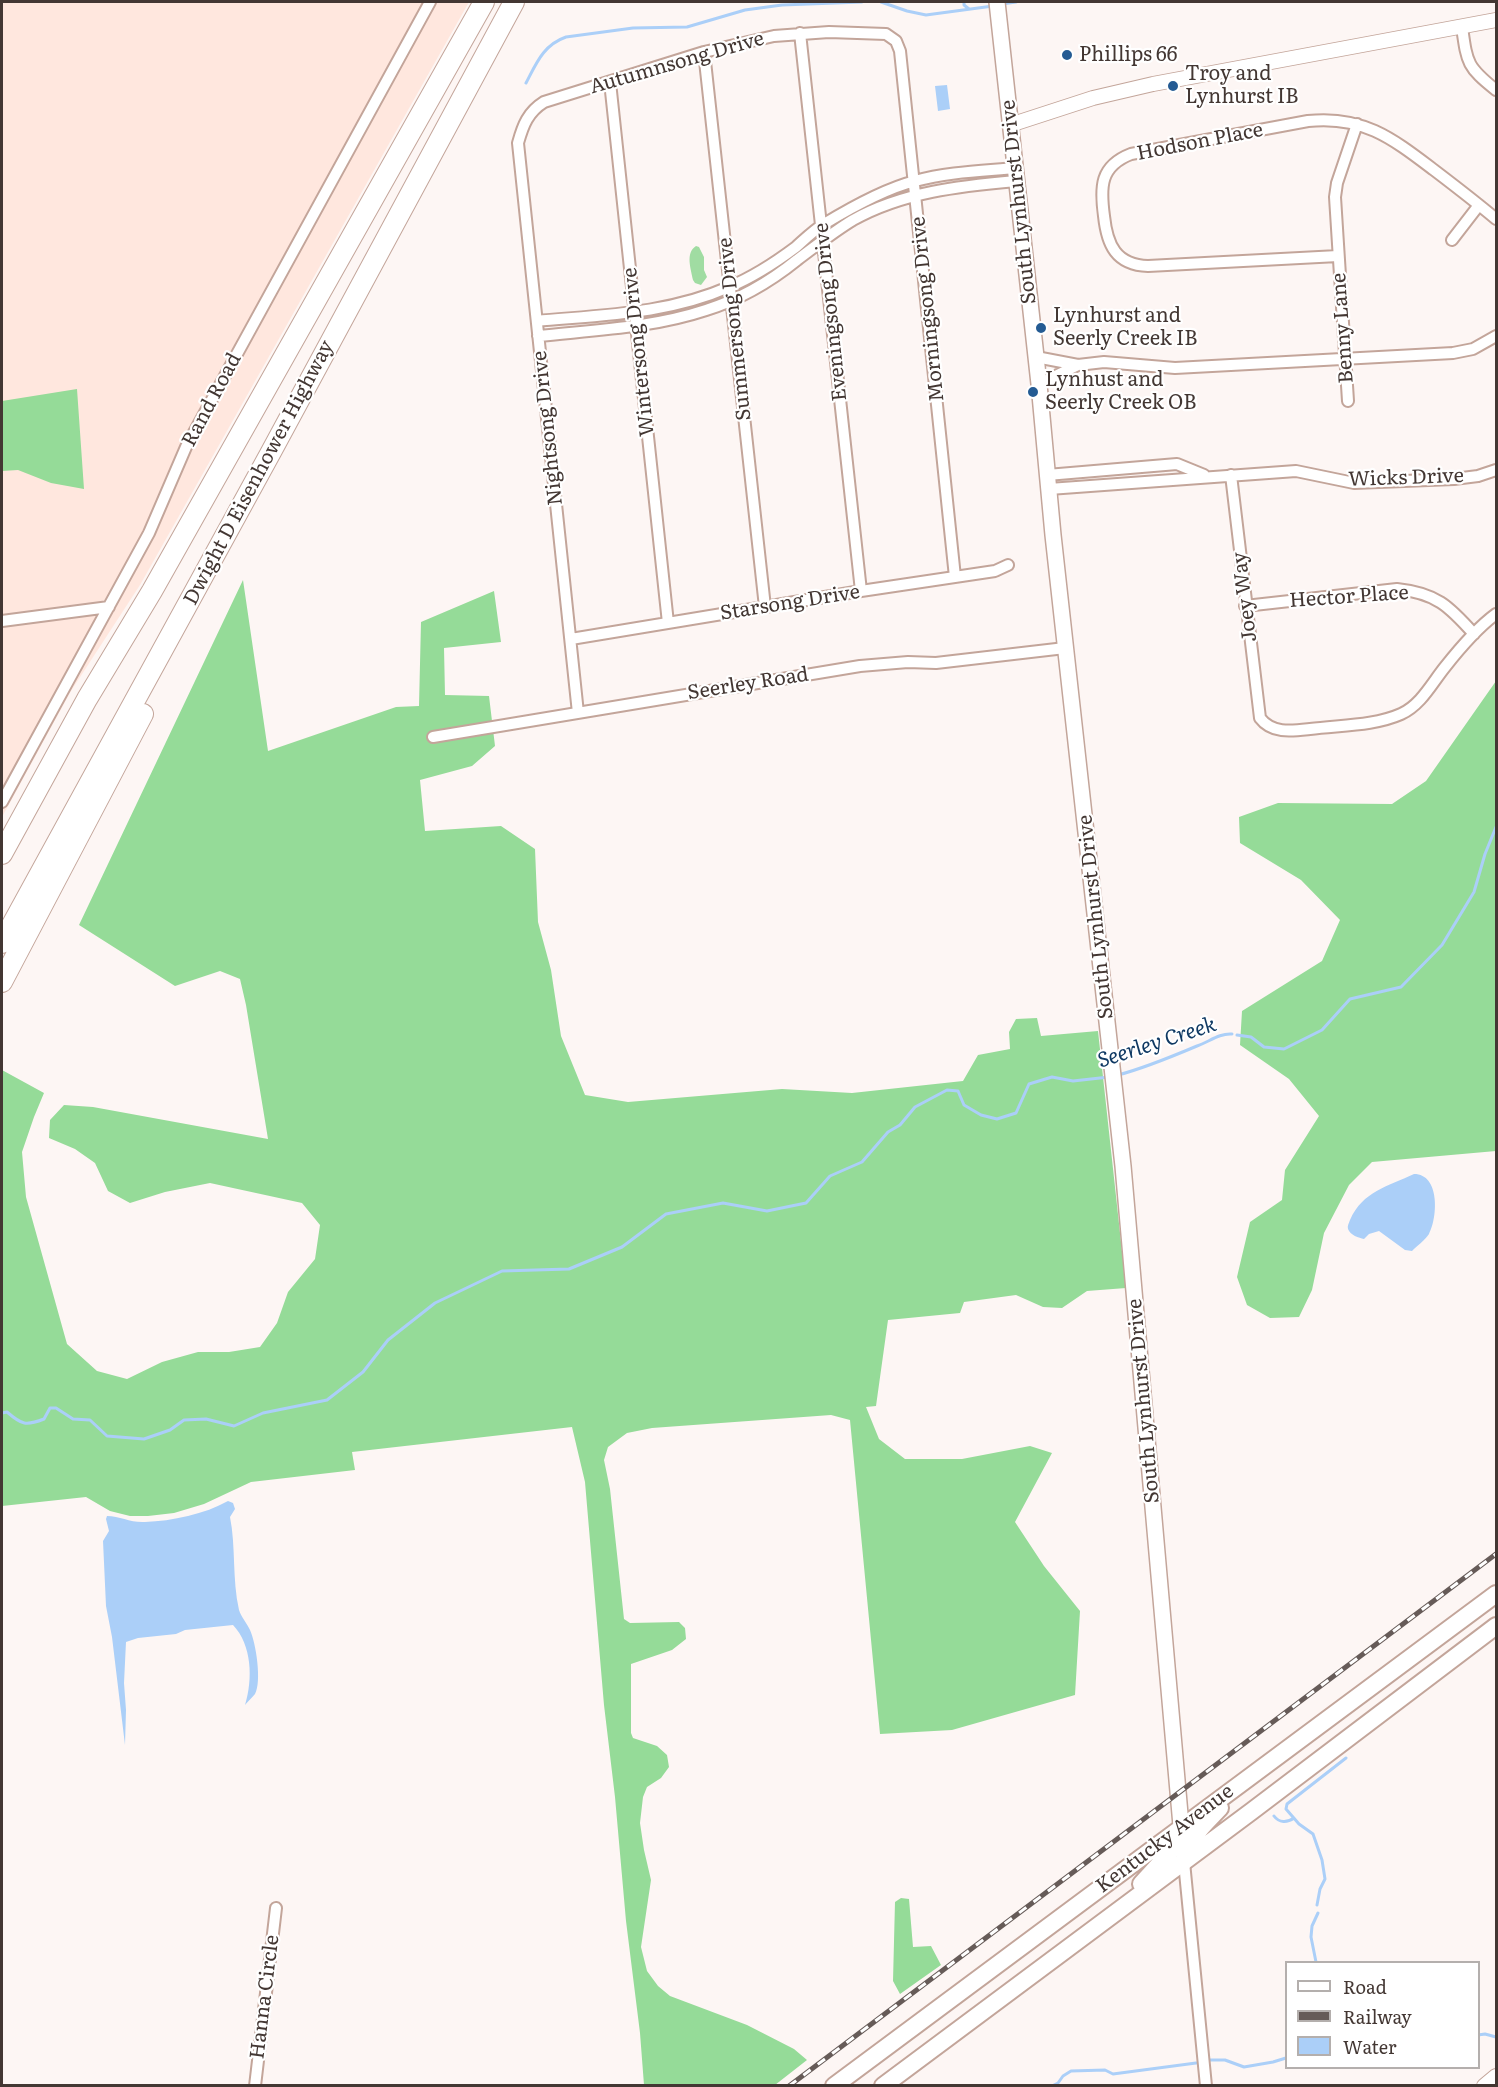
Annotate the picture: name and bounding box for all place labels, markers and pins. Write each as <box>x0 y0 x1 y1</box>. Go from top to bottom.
place label: Phillips 66 <box>1079 43 1178 67</box>
marker: Phillips 66 <box>1060 48 1074 62</box>
place label: Troy and Lynhurst IB <box>1185 62 1298 109</box>
marker: Troy and Lynhurst IB <box>1166 79 1180 93</box>
place label: Lynhurst and Seerly Creek IB <box>1053 304 1197 351</box>
marker: Lynhurst and Seerly Creek IB <box>1034 321 1048 335</box>
place label: Lynhust and Seerly Creek OB <box>1045 368 1196 415</box>
marker: Lynhust and Seerly Creek OB <box>1026 385 1040 399</box>

